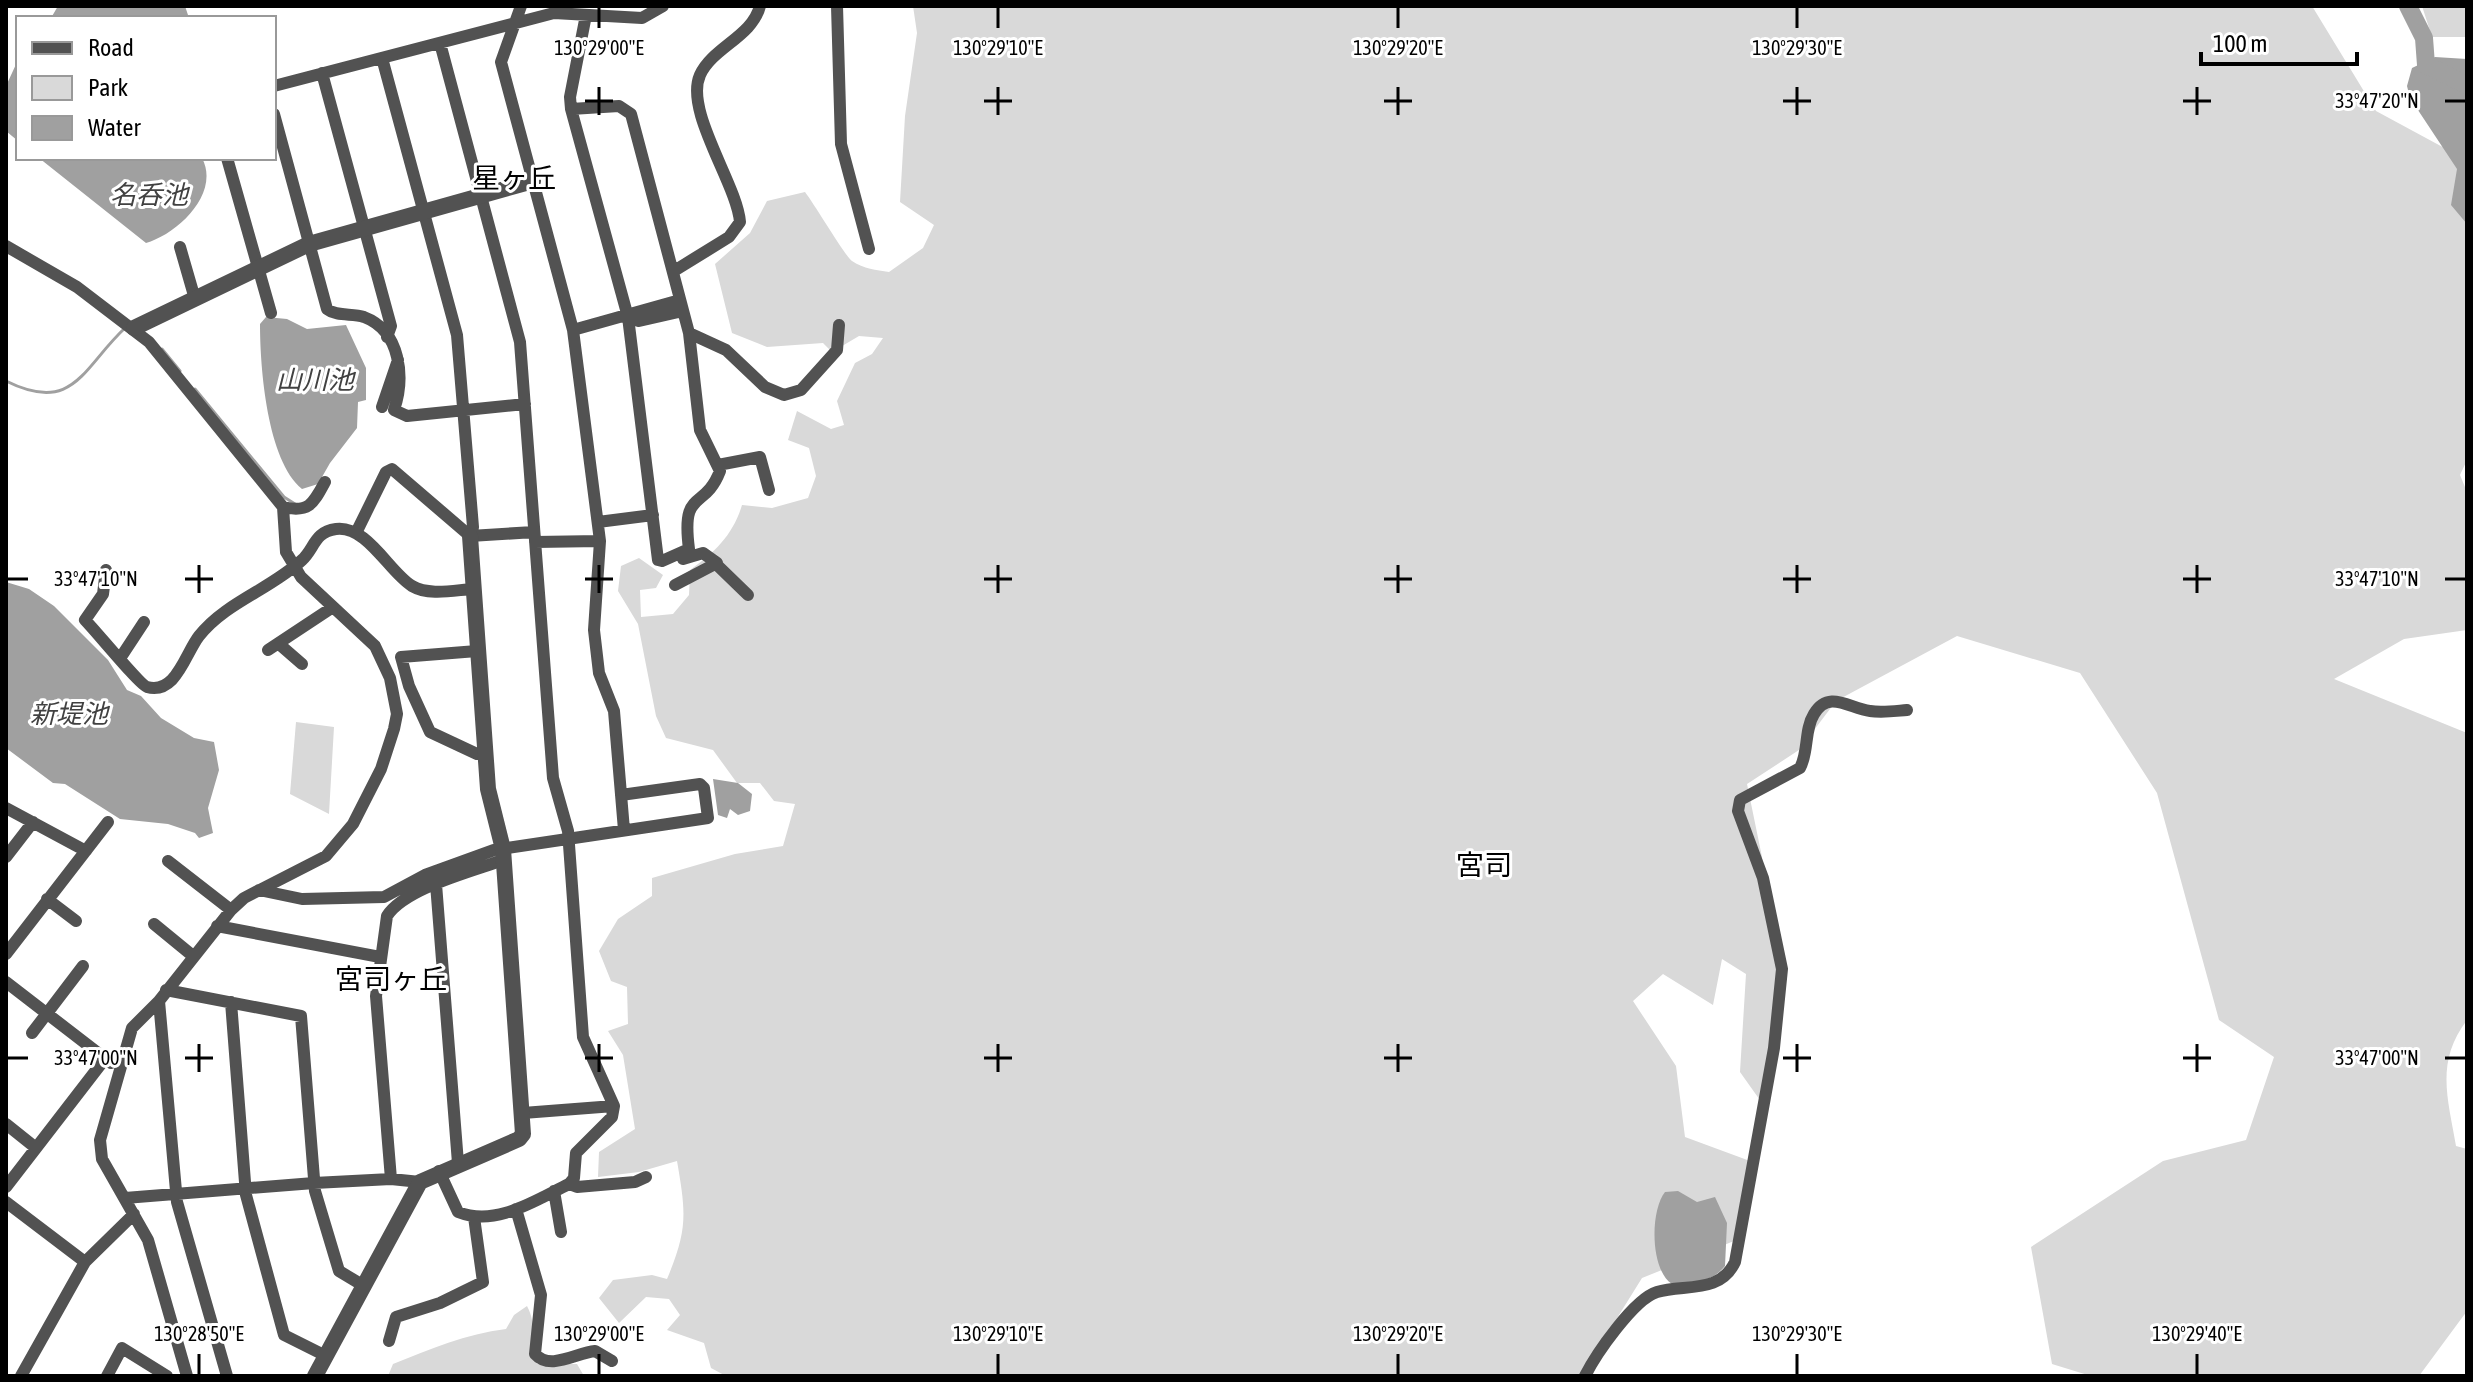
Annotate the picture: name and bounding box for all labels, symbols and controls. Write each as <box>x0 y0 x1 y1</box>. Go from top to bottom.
legend <box>16 16 276 160</box>
scale bar <box>2201 16 2357 66</box>
text: 100 m <box>2213 30 2267 57</box>
text: Road <box>88 34 134 61</box>
text: 130°29'00"E <box>554 36 644 59</box>
text: 130°29'10"E <box>953 36 1043 59</box>
text: 130°29'20"E <box>1353 36 1443 59</box>
text: 130°29'30"E <box>1752 36 1842 59</box>
text: Park <box>88 74 129 101</box>
text: 33°47'20"N <box>2335 89 2419 112</box>
text: Water <box>88 114 141 141</box>
district label: 星ヶ丘 <box>472 162 556 194</box>
water label: 名呑池 <box>110 180 191 210</box>
water label: 山川池 <box>276 365 357 395</box>
text: 33°47'10"N <box>54 567 138 590</box>
text: 33°47'10"N <box>2335 567 2419 590</box>
water label: 新堤池 <box>30 699 111 729</box>
district label: 宮司 <box>1456 849 1512 881</box>
district label: 宮司ヶ丘 <box>335 963 447 995</box>
text: 33°47'00"N <box>54 1046 138 1069</box>
text: 33°47'00"N <box>2335 1046 2419 1069</box>
text: 130°28'50"E <box>154 1322 244 1345</box>
text: 130°29'00"E <box>554 1322 644 1345</box>
text: 130°29'10"E <box>953 1322 1043 1345</box>
text: 130°29'20"E <box>1353 1322 1443 1345</box>
text: 130°29'30"E <box>1752 1322 1842 1345</box>
text: 130°29'40"E <box>2152 1322 2242 1345</box>

